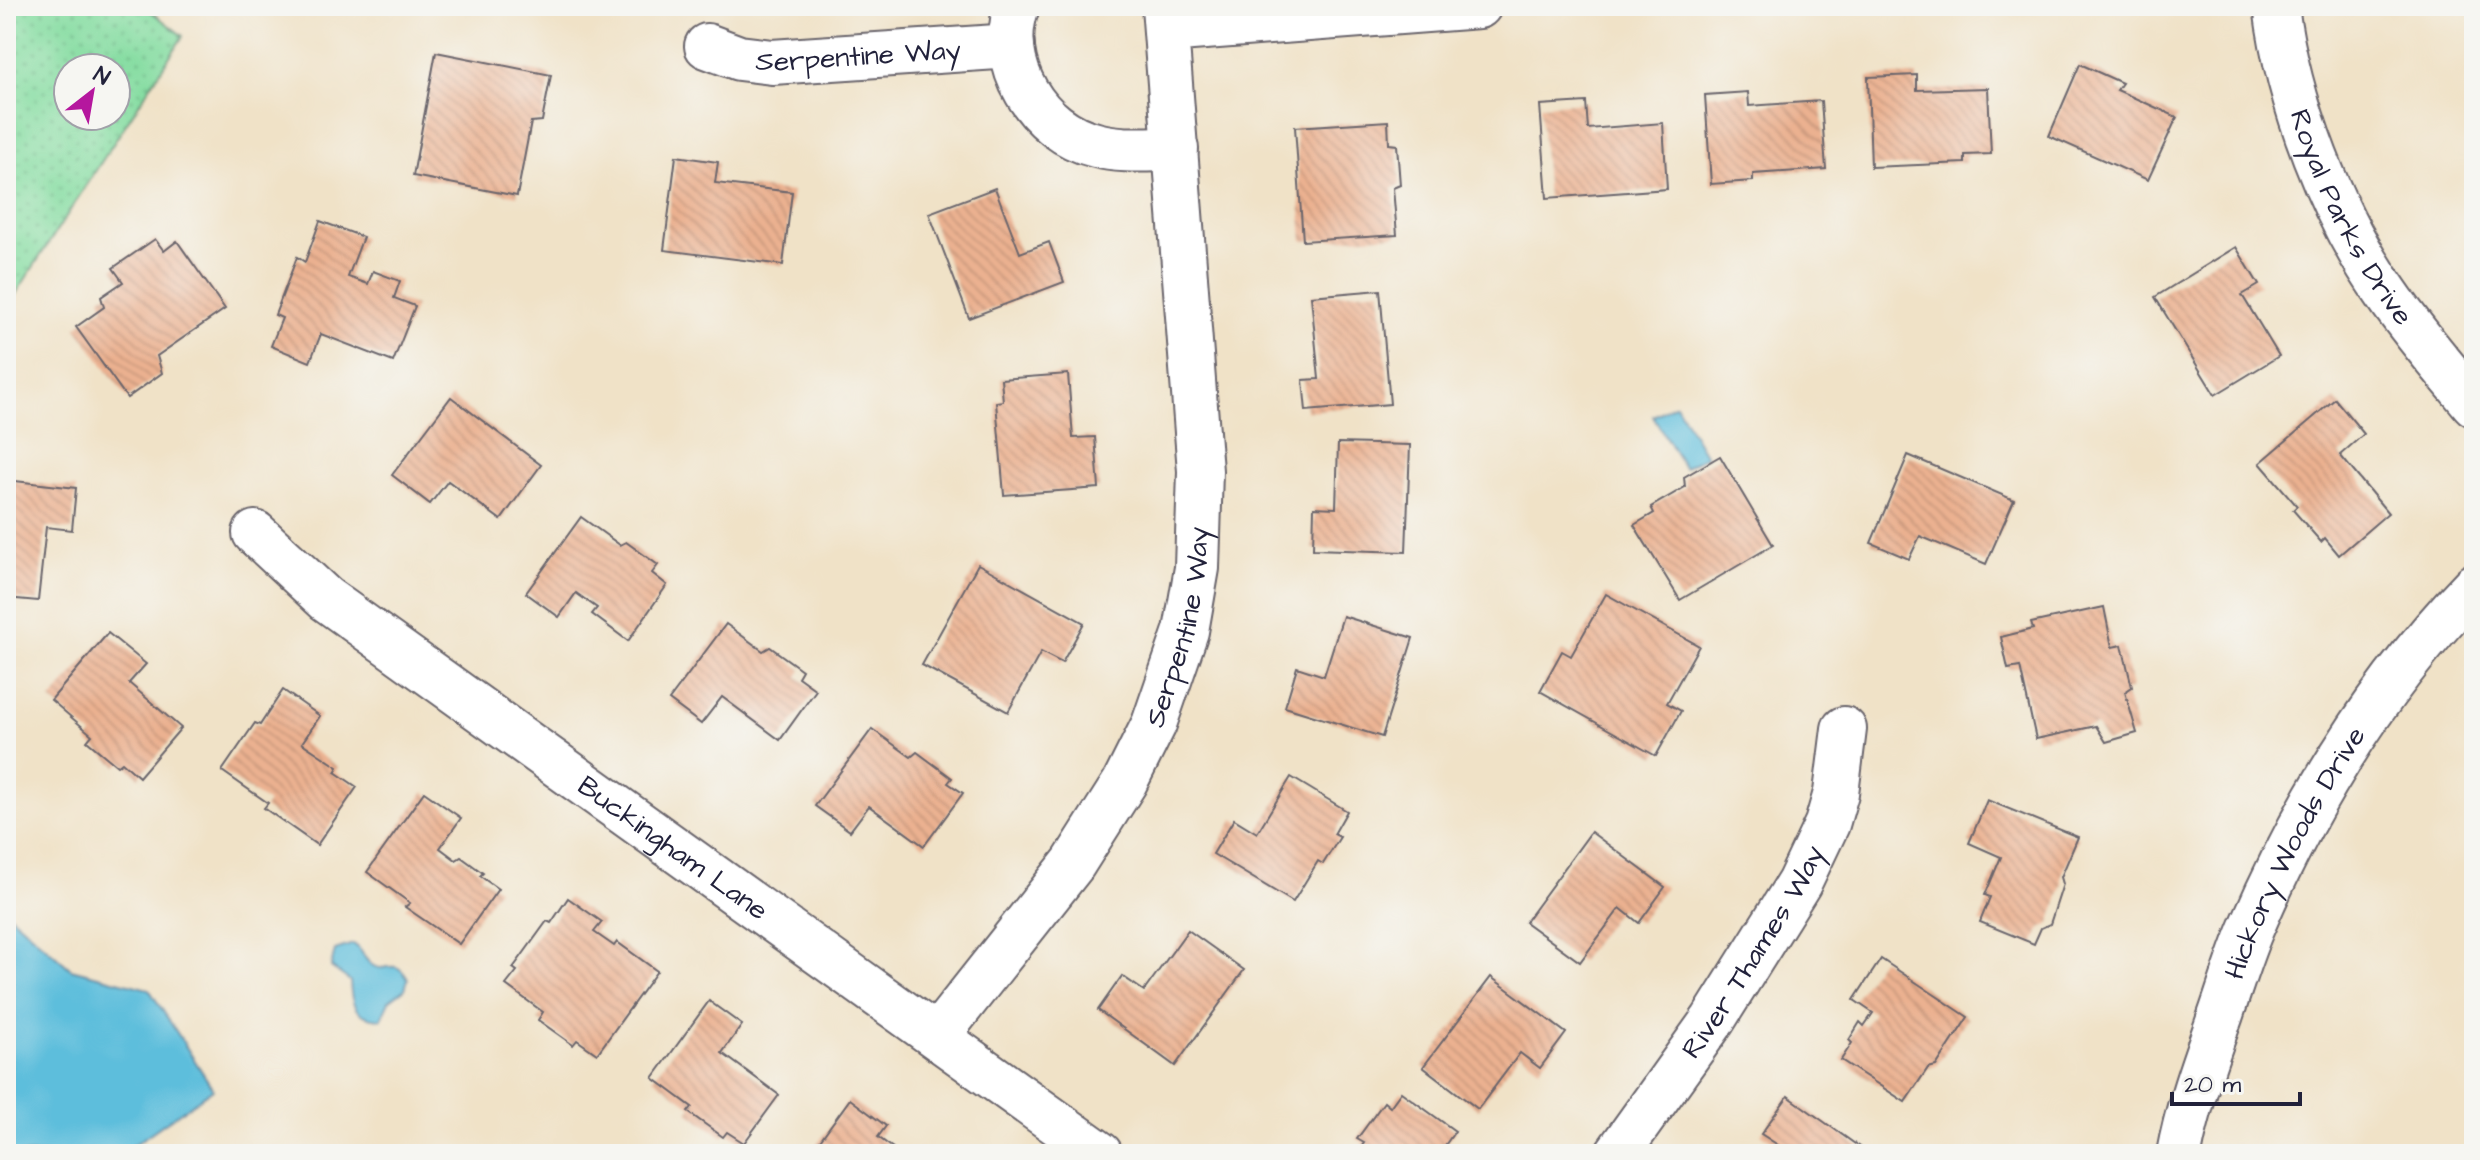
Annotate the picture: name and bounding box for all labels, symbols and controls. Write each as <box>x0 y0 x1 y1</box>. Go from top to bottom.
street label: Serpentine Way <box>754 30 962 82</box>
north arrow <box>52 52 132 132</box>
text: N <box>88 59 116 93</box>
street label: Royal Parks Drive <box>2280 104 2422 333</box>
street label: Serpentine Way <box>1135 526 1220 732</box>
street label: Hickory Woods Drive <box>2215 719 2375 984</box>
street label: Buckingham Lane <box>570 766 776 929</box>
street label: River Thames Way <box>1672 839 1835 1066</box>
scale bar <box>2172 1056 2300 1106</box>
text: 20 m <box>2184 1068 2241 1102</box>

